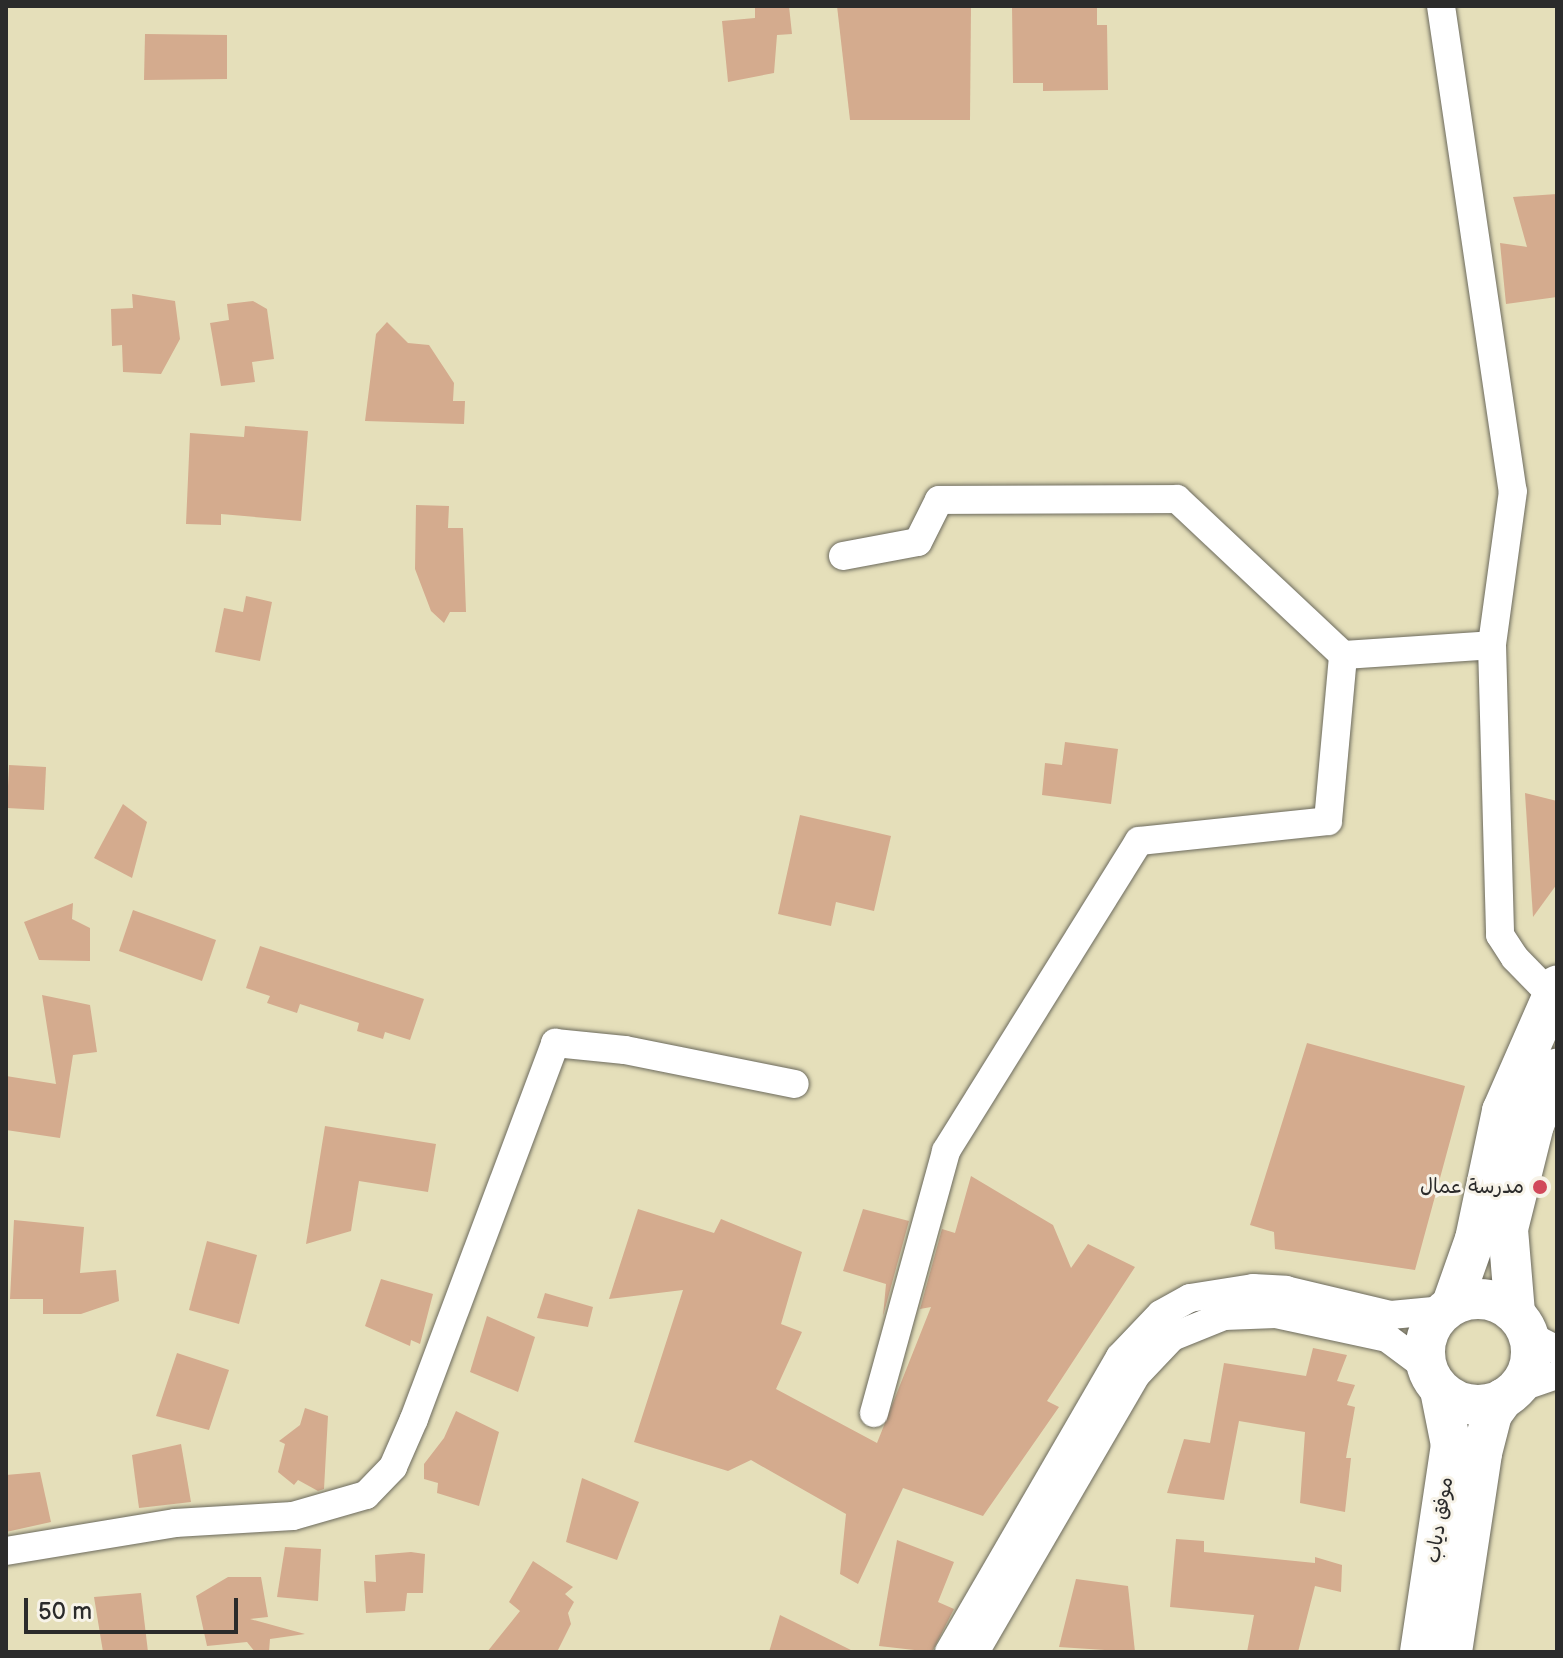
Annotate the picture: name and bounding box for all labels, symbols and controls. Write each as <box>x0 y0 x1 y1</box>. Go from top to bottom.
place label: مدرسة عمال <box>1420 1175 1524 1199</box>
marker: مدرسة عمال <box>1531 1178 1549 1196</box>
street label: موفق دياب <box>1421 1475 1459 1565</box>
scale bar <box>28 1582 242 1632</box>
text: 50 m <box>38 1597 92 1626</box>

